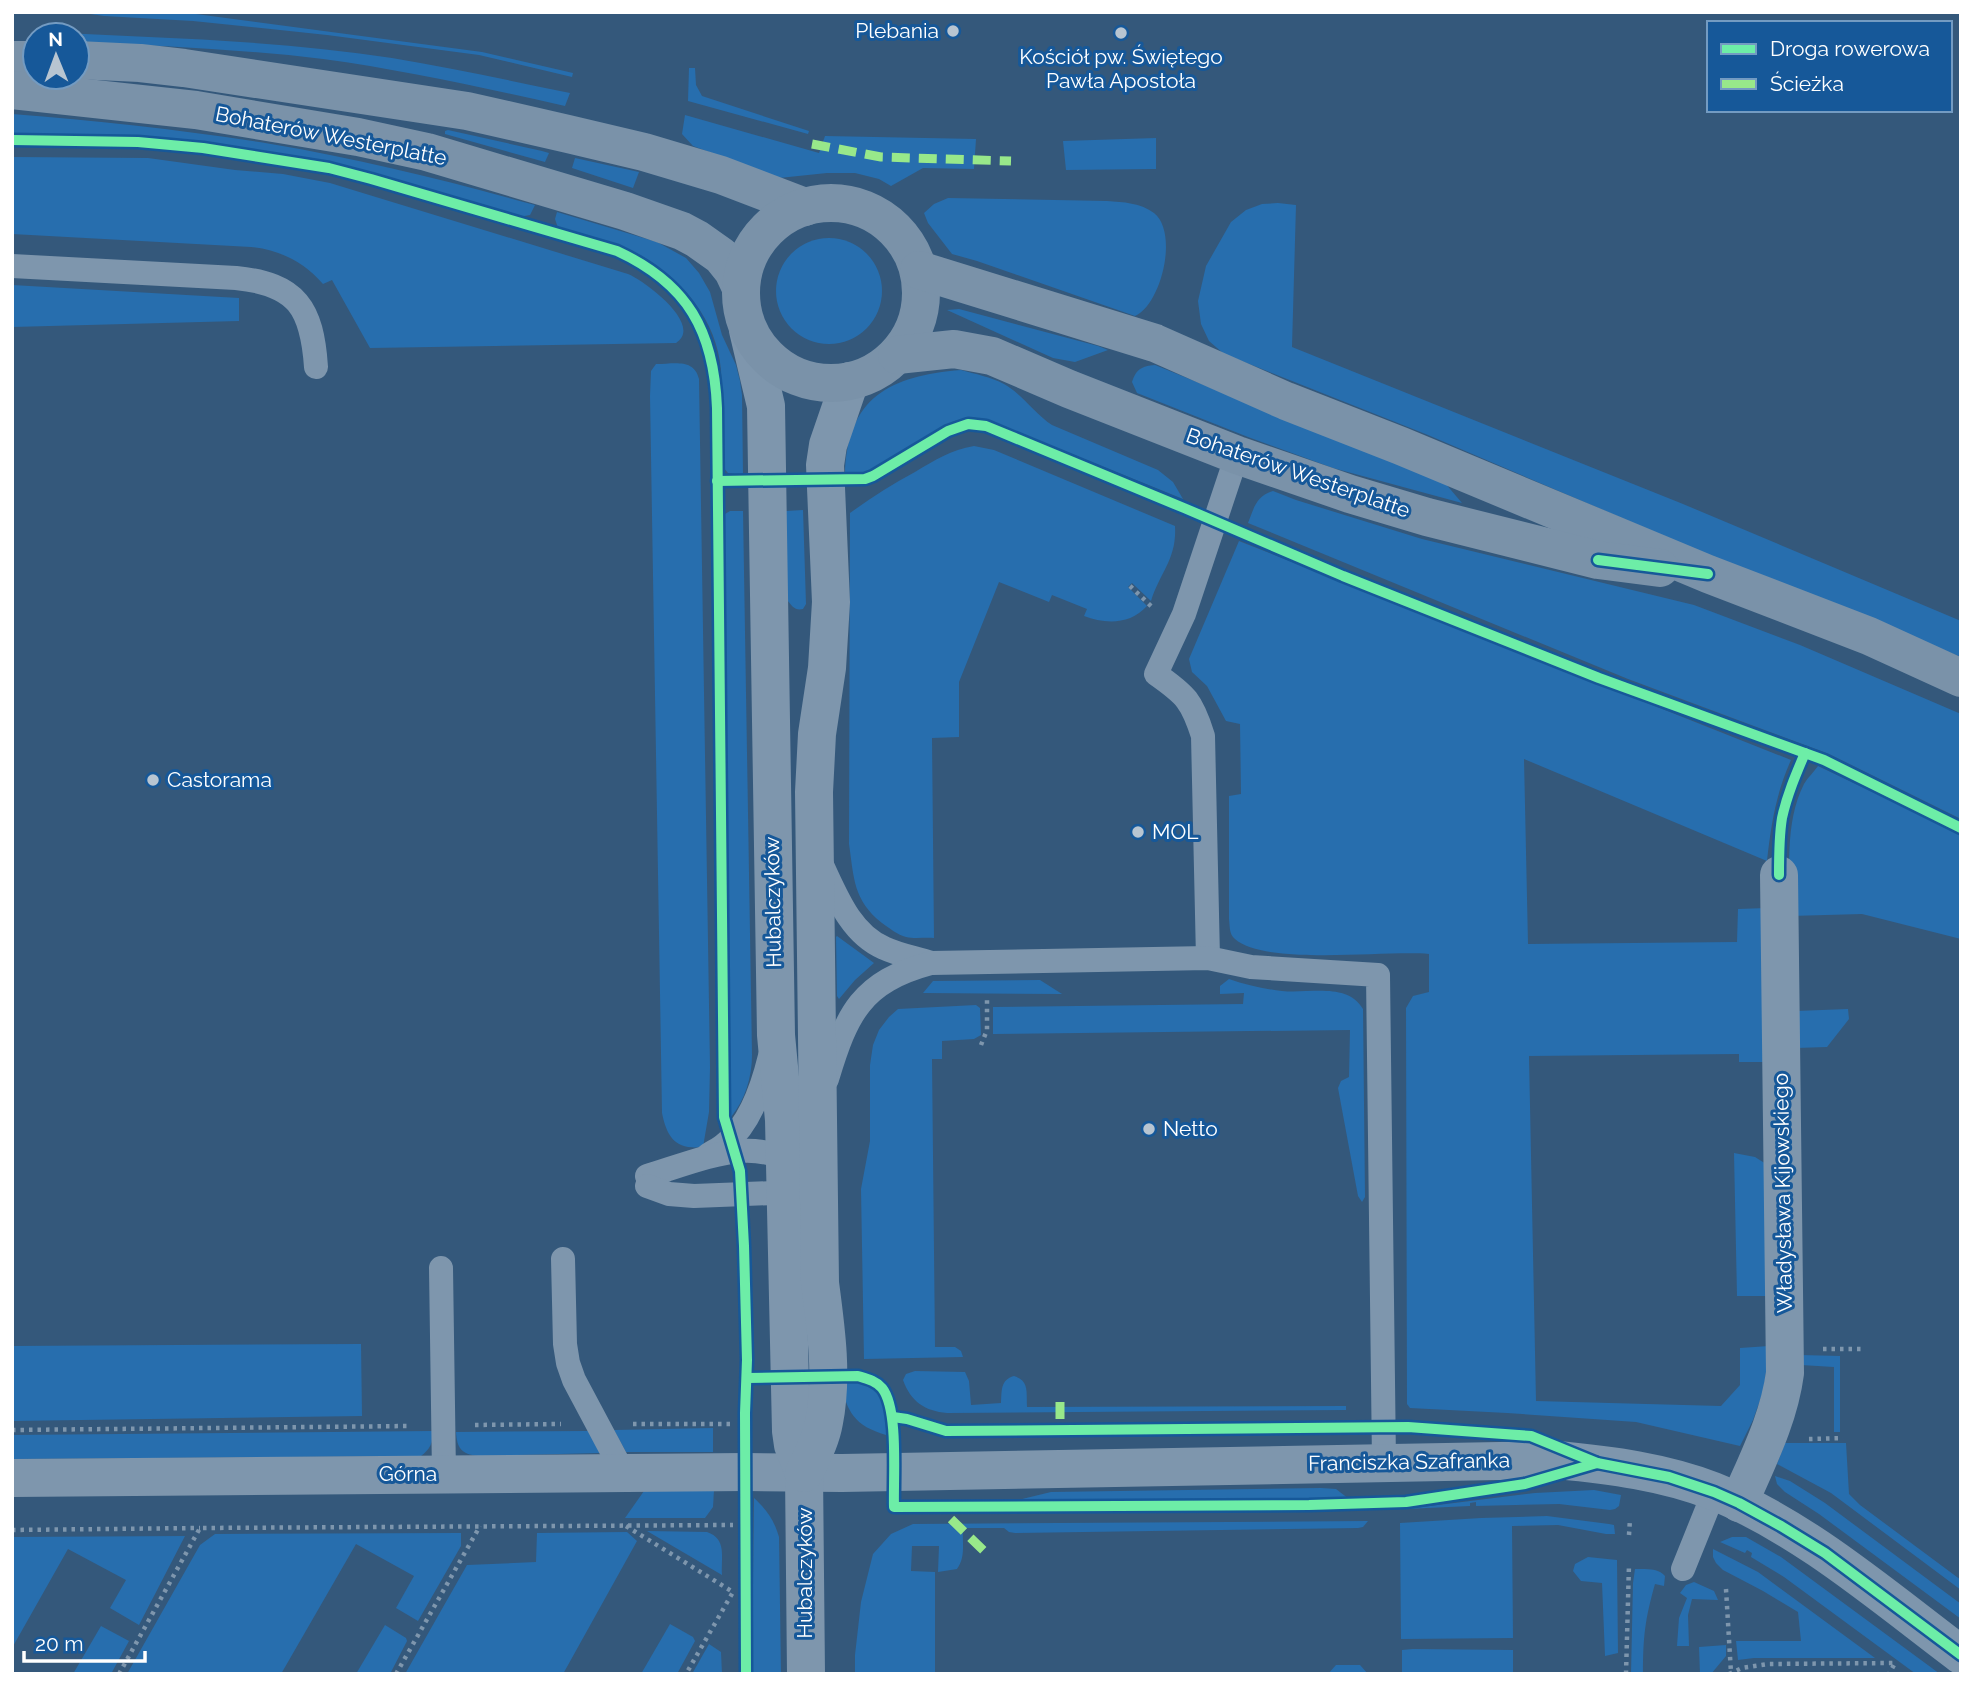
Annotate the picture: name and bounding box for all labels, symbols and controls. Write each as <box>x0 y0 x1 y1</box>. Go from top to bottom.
place label: Plebania <box>855 18 939 43</box>
north arrow <box>21 21 91 91</box>
legend <box>1707 21 1952 112</box>
marker: Plebania <box>945 23 961 39</box>
marker: Kościół pw. Świętego Pawła Apostoła <box>1113 25 1129 41</box>
text: N <box>48 28 63 50</box>
text: Droga rowerowa <box>1770 36 1930 61</box>
place label: Kościół pw. Świętego Pawła Apostoła <box>1019 44 1223 93</box>
text: Ścieżka <box>1770 71 1844 96</box>
street label: Bohaterów Westerplatte <box>213 101 449 170</box>
street label: Bohaterów Westerplatte <box>1183 422 1414 523</box>
place label: Castorama <box>167 767 272 792</box>
marker: Castorama <box>145 772 161 788</box>
place label: MOL <box>1152 819 1198 844</box>
marker: MOL <box>1130 824 1146 840</box>
street label: Hubalczyków <box>759 836 786 968</box>
street label: Władysława Kijowskiego <box>1768 1073 1797 1313</box>
place label: Netto <box>1163 1116 1218 1141</box>
marker: Netto <box>1141 1121 1157 1137</box>
street label: Franciszka Szafranka <box>1308 1447 1510 1476</box>
street label: Górna <box>379 1461 437 1486</box>
street label: Hubalczyków <box>792 1507 817 1639</box>
scale bar <box>24 1620 145 1664</box>
text: 20 m <box>35 1631 83 1656</box>

